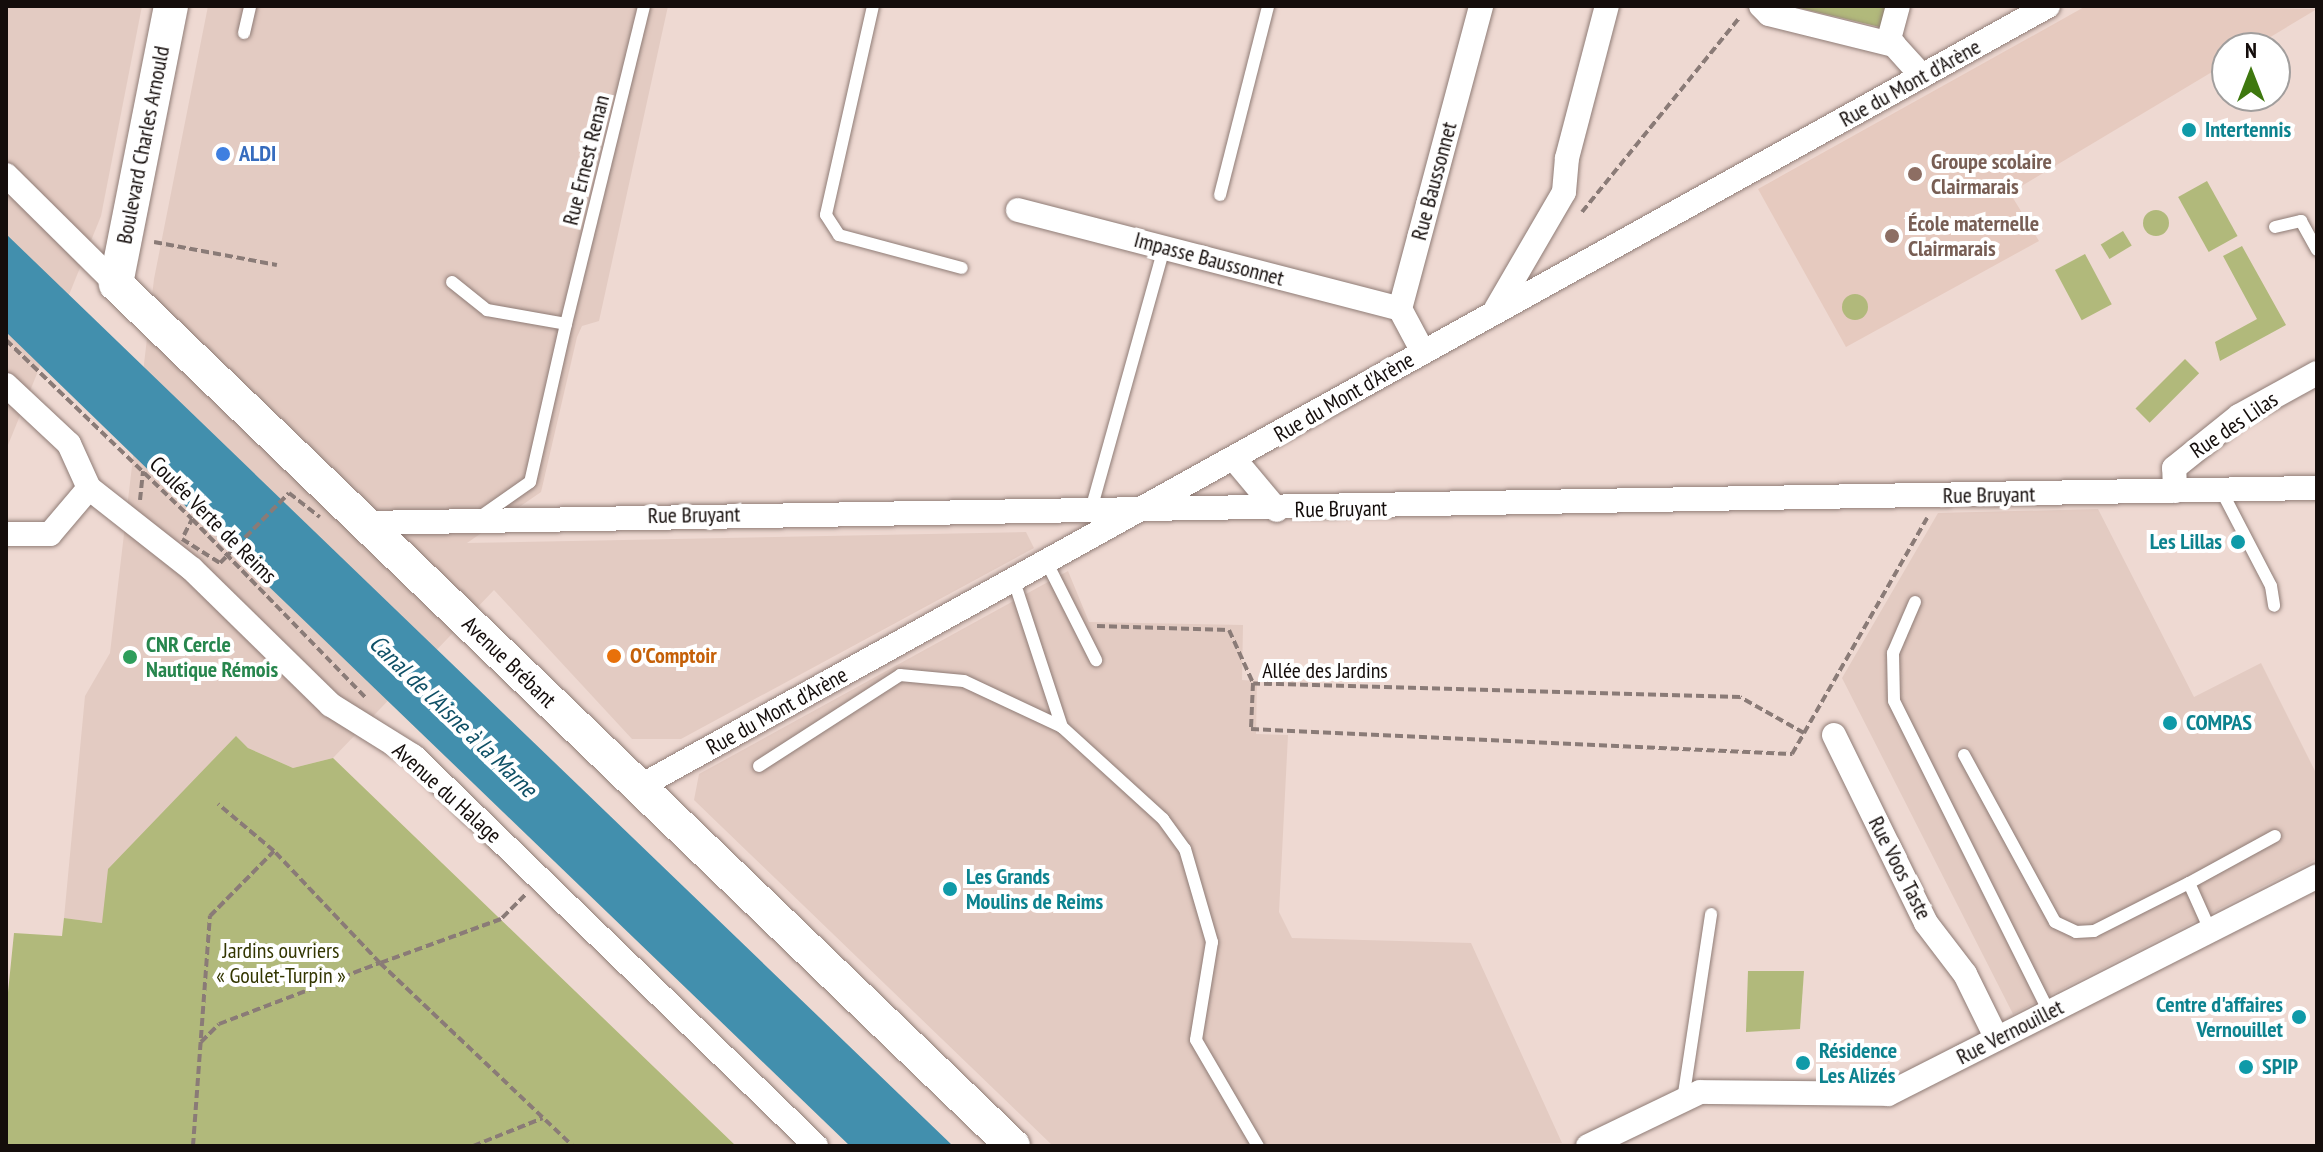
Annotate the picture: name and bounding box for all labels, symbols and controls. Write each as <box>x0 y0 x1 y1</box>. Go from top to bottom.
north arrow <box>2211 32 2291 112</box>
street label: Rue du Mont d'Arène <box>1835 33 1985 133</box>
text: N <box>2245 36 2257 64</box>
street label: Boulevard Charles Arnould <box>111 44 175 246</box>
street label: Rue Ernest Renan <box>557 92 615 228</box>
place label: Intertennis <box>2205 117 2291 143</box>
street label: Rue Baussonnet <box>1406 119 1462 243</box>
marker: Intertennis <box>2180 121 2198 139</box>
place label: ALDI <box>239 141 276 167</box>
marker: ALDI <box>214 145 232 163</box>
place label: Groupe scolaire Clairmarais <box>1931 148 2052 200</box>
marker: Groupe scolaire Clairmarais <box>1906 165 1924 183</box>
place label: École maternelle Clairmarais <box>1908 210 2039 262</box>
street label: Impasse Baussonnet <box>1131 226 1287 292</box>
marker: École maternelle Clairmarais <box>1883 227 1901 245</box>
street label: Rue du Mont d'Arène <box>1269 346 1419 448</box>
street label: Rue des Lilas <box>2185 386 2283 464</box>
street label: Coulée Verte de Reims <box>144 451 282 589</box>
street label: Rue Bruyant <box>1942 481 2036 509</box>
street label: Rue Bruyant <box>1294 495 1388 523</box>
street label: Rue Bruyant <box>647 501 741 529</box>
place label: Les Lillas <box>2150 529 2222 555</box>
marker: Les Lillas <box>2229 533 2247 551</box>
street label: Avenue Brébant <box>457 611 561 713</box>
water label: Canal de l'Aisne à la Marne <box>363 629 543 803</box>
place label: CNR Cercle Nautique Rémois <box>146 631 278 682</box>
place label: O'Comptoir <box>630 643 717 669</box>
marker: O'Comptoir <box>605 647 623 665</box>
marker: CNR Cercle Nautique Rémois <box>121 648 139 666</box>
street label: Allée des Jardins <box>1262 658 1388 684</box>
street label: Rue du Mont d'Arène <box>702 661 852 761</box>
place label: COMPAS <box>2186 710 2252 736</box>
marker: COMPAS <box>2161 714 2179 732</box>
street label: Avenue du Halage <box>387 737 507 849</box>
street label: Rue Voos Taste <box>1863 812 1937 924</box>
place label: Les Grands Moulins de Reims <box>966 863 1103 914</box>
marker: Les Grands Moulins de Reims <box>941 880 959 898</box>
park label: Jardins ouvriers « Goulet-Turpin » <box>216 937 346 988</box>
place label: Centre d'affaires Vernouillet <box>2156 991 2283 1042</box>
street label: Rue Vernouillet <box>1952 994 2068 1070</box>
marker: Centre d'affaires Vernouillet <box>2290 1008 2308 1026</box>
place label: Résidence Les Alizés <box>1819 1037 1897 1088</box>
marker: Résidence Les Alizés <box>1794 1054 1812 1072</box>
place label: SPIP <box>2262 1054 2298 1080</box>
marker: SPIP <box>2237 1058 2255 1076</box>

